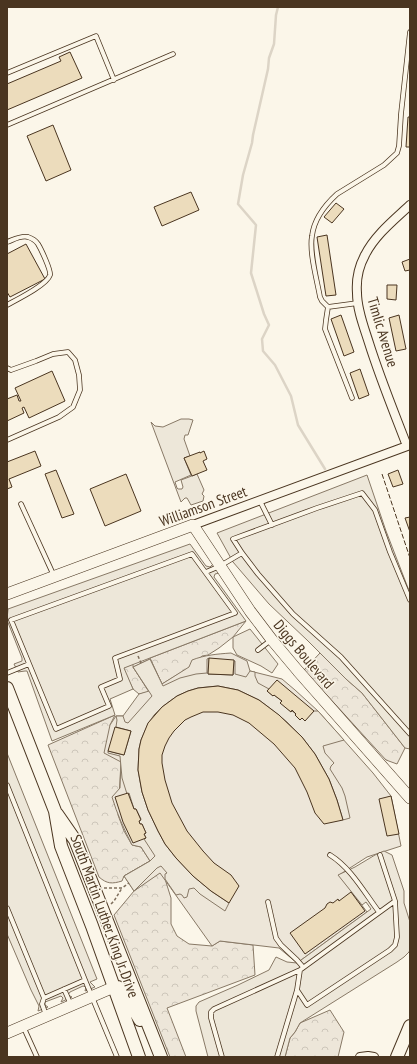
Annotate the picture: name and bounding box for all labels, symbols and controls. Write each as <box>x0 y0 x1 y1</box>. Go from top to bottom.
street label: Timlic Avenue <box>363 295 403 369</box>
street label: Williamson Street <box>157 481 249 531</box>
street label: Diggs Boulevard <box>270 616 338 692</box>
street label: South Martin Luther King Jr Drive <box>67 832 143 1000</box>

